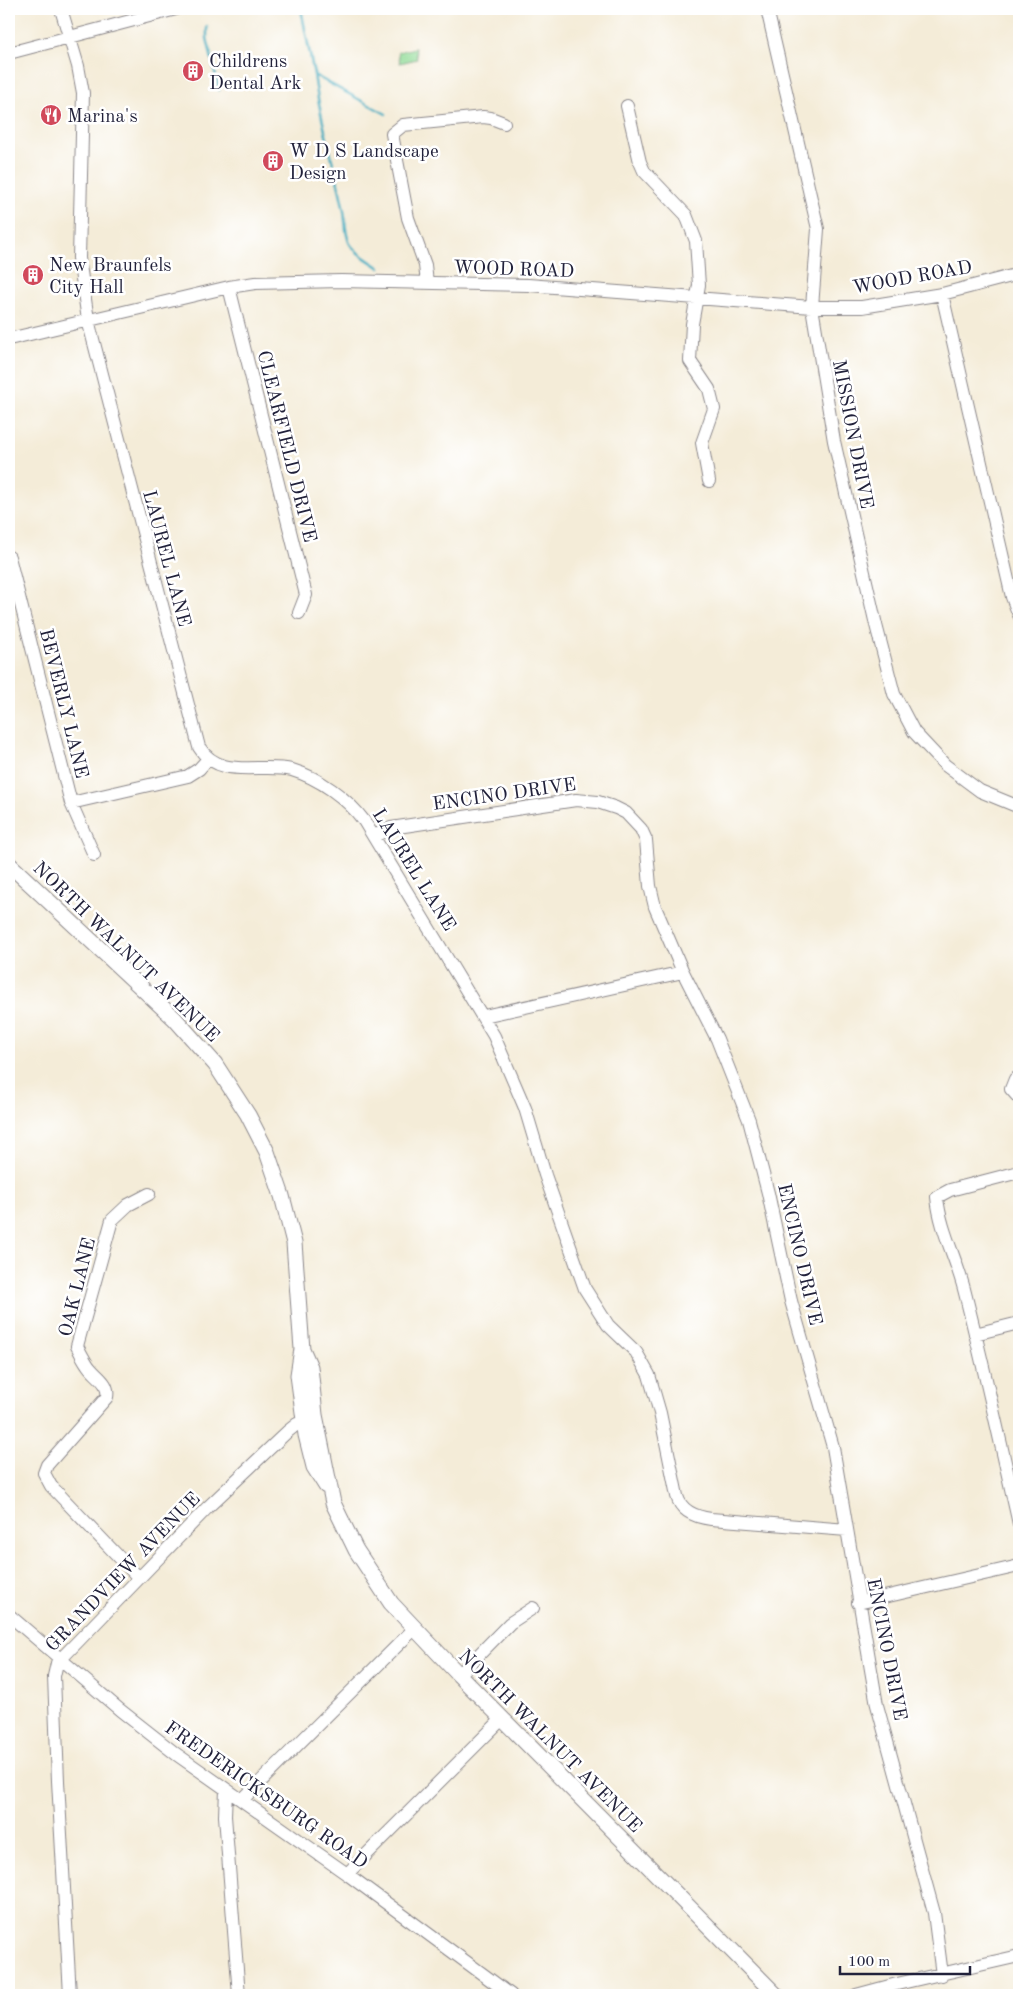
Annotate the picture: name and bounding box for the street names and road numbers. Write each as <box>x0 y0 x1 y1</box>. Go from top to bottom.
street label: WOOD ROAD <box>453 259 575 282</box>
street label: WOOD ROAD <box>851 259 974 298</box>
street label: CLEARFIELD DRIVE <box>253 349 319 544</box>
street label: MISSION DRIVE <box>828 358 875 511</box>
street label: LAUREL LANE <box>138 488 193 629</box>
street label: BEVERLY LANE <box>35 627 90 780</box>
street label: ENCINO DRIVE <box>431 776 577 815</box>
street label: LAUREL LANE <box>368 806 458 935</box>
street label: NORTH WALNUT AVENUE <box>29 859 222 1047</box>
street label: ENCINO DRIVE <box>773 1182 824 1327</box>
street label: OAK LANE <box>57 1236 100 1339</box>
street label: GRANDVIEW AVENUE <box>43 1490 205 1656</box>
street label: ENCINO DRIVE <box>862 1577 909 1722</box>
street label: NORTH WALNUT AVENUE <box>454 1647 644 1837</box>
street label: FREDERICKSBURG ROAD <box>161 1719 370 1873</box>

